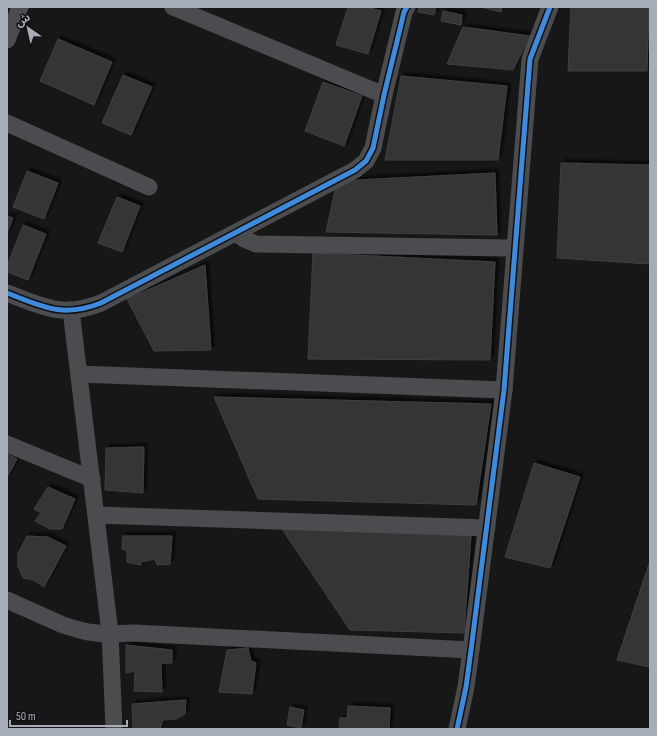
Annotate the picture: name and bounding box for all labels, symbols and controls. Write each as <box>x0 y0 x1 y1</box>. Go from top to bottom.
north arrow <box>8 8 48 48</box>
text: ش <box>13 11 33 30</box>
scale bar <box>10 702 127 728</box>
text: 50 m <box>16 709 36 724</box>

